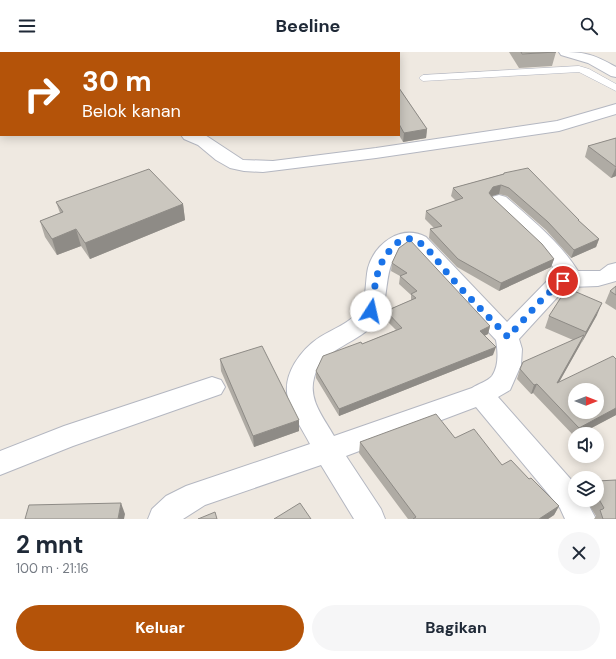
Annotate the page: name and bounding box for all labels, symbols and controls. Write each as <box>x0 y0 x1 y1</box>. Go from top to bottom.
text: Beeline <box>276 14 340 38</box>
icon: menu <box>16 15 38 37</box>
icon: search <box>578 15 600 37</box>
text: 30 m <box>82 63 152 100</box>
icon: right <box>16 68 68 120</box>
text: Belok kanan <box>82 99 181 123</box>
pin <box>546 264 580 298</box>
icon: arrive <box>552 270 574 292</box>
position arrow <box>350 290 392 332</box>
north arrow <box>568 383 604 419</box>
map controls <box>568 383 604 507</box>
button: sound <box>568 427 604 463</box>
button: layers <box>568 471 604 507</box>
text: 2 mnt <box>16 529 83 560</box>
button: close <box>558 532 600 574</box>
text: 100 m · 21:16 <box>16 560 89 577</box>
button: Keluar <box>16 605 304 651</box>
button: Bagikan <box>312 605 600 651</box>

